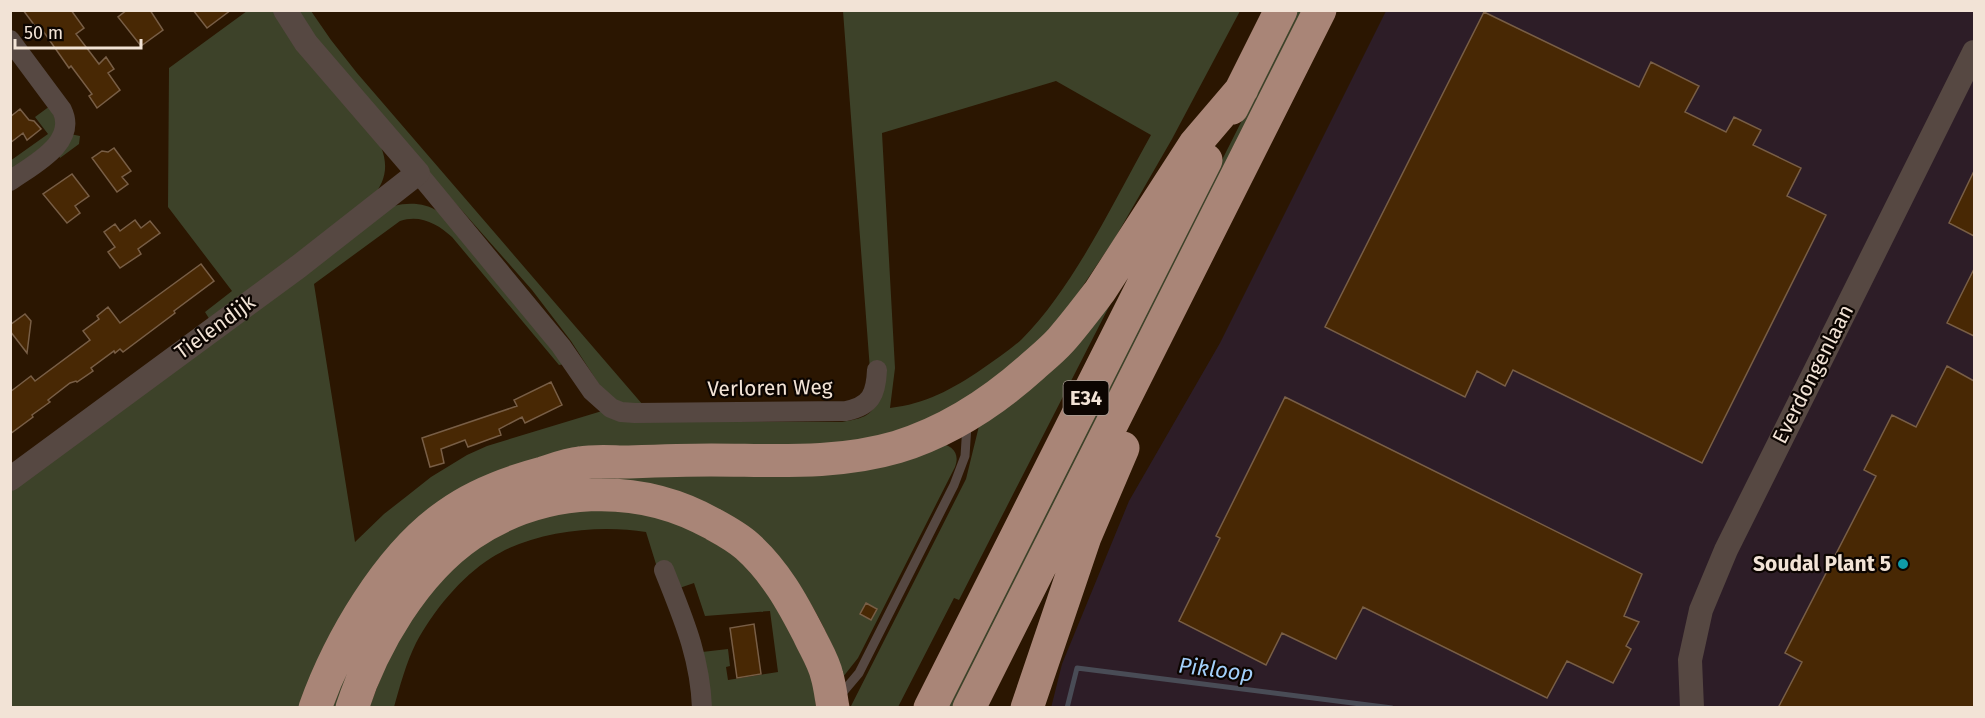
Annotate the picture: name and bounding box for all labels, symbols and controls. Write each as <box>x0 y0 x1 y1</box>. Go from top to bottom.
scale bar <box>15 12 141 50</box>
text: 50 m <box>24 22 63 44</box>
street label: Tielendijk <box>170 289 261 365</box>
street label: Everdongenlaan <box>1767 300 1859 448</box>
street label: Verloren Weg <box>707 374 833 402</box>
road number: E34 <box>1064 381 1108 415</box>
place label: Soudal Plant 5 <box>1753 551 1891 577</box>
marker: Soudal Plant 5 <box>1896 557 1910 571</box>
water label: Pikloop <box>1177 652 1255 687</box>

